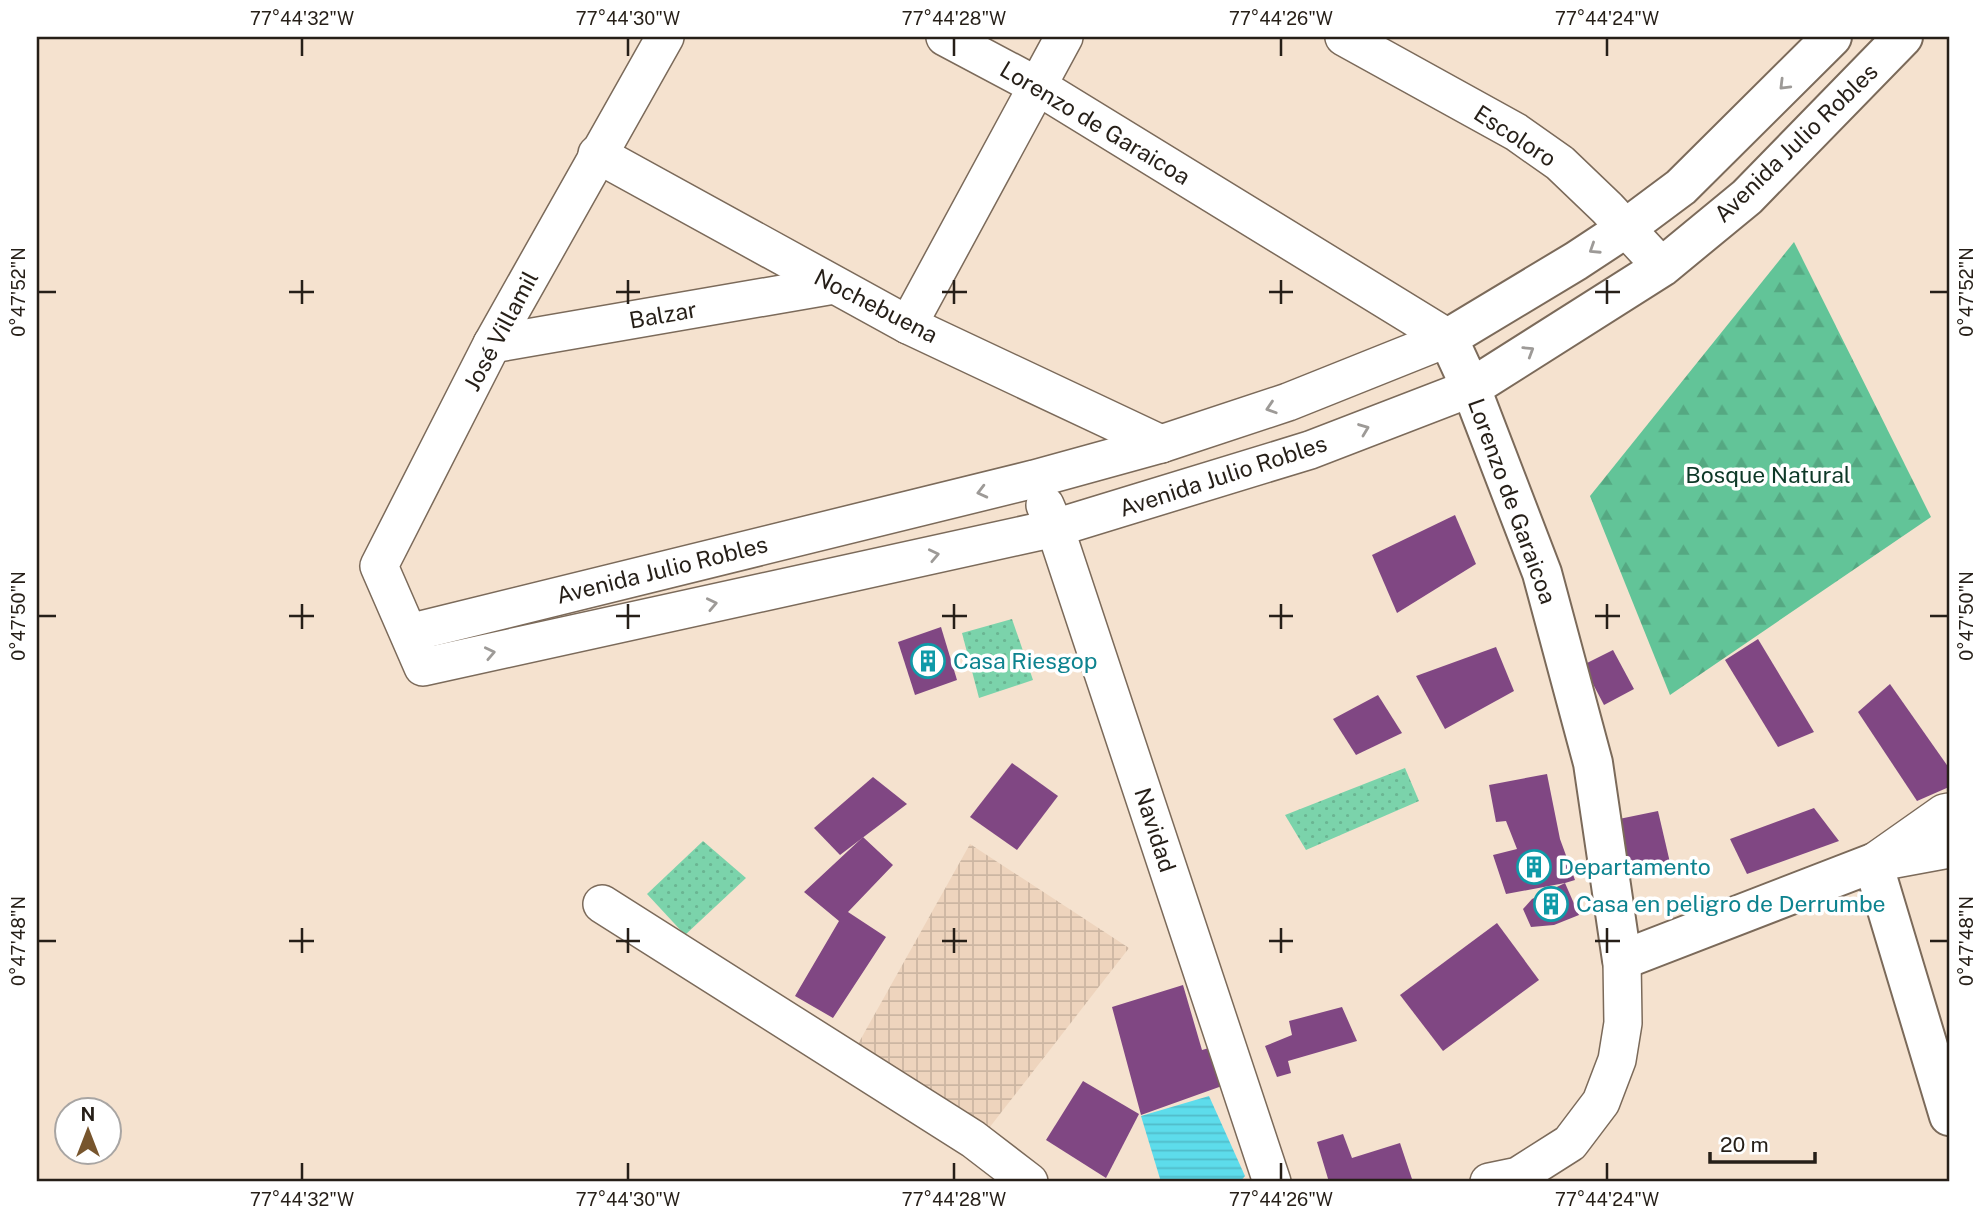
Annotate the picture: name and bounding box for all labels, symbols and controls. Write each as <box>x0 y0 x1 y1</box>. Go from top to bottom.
text: 77°44'32"W <box>250 8 354 29</box>
text: 77°44'30"W <box>576 8 680 29</box>
text: 77°44'28"W <box>902 8 1006 29</box>
text: 77°44'26"W <box>1229 8 1333 29</box>
text: 77°44'24"W <box>1555 8 1659 29</box>
street label: Lorenzo de Garaicoa <box>995 55 1195 190</box>
street label: Avenida Julio Robles <box>1708 58 1883 228</box>
one-way arrow <box>1779 77 1792 90</box>
street label: Escoloro <box>1469 99 1561 172</box>
one-way arrow <box>1589 241 1602 254</box>
text: 0°47'52"N <box>8 247 29 337</box>
text: 0°47'52"N <box>1956 247 1977 337</box>
street label: Nochebuena <box>810 263 942 348</box>
street label: José Villamil <box>458 266 543 395</box>
street label: Balzar <box>627 295 699 334</box>
one-way arrow <box>1521 347 1534 360</box>
street label: Lorenzo de Garaicoa <box>1463 394 1562 607</box>
one-way arrow <box>1265 400 1277 414</box>
one-way arrow <box>1357 424 1369 438</box>
street label: Avenida Julio Robles <box>1116 429 1330 522</box>
park label: Bosque Natural <box>1685 461 1851 488</box>
one-way arrow <box>976 483 988 498</box>
street label: Avenida Julio Robles <box>554 530 770 609</box>
one-way arrow <box>928 548 940 563</box>
text: 0°47'50"N <box>8 571 29 661</box>
text: 0°47'50"N <box>1956 571 1977 661</box>
one-way arrow <box>706 597 718 612</box>
building icon: Casa Riesgop <box>909 642 947 680</box>
one-way arrow <box>484 646 496 661</box>
place label: Casa Riesgop <box>953 647 1098 674</box>
street label: Navidad <box>1129 784 1182 875</box>
building icon: Departamento <box>1515 848 1553 886</box>
place label: Departamento <box>1558 853 1711 880</box>
building icon: Casa en peligro de Derrumbe <box>1532 885 1570 923</box>
place label: Casa en peligro de Derrumbe <box>1576 890 1886 917</box>
text: 0°47'48"N <box>8 896 29 986</box>
text: 0°47'48"N <box>1956 896 1977 986</box>
north arrow <box>52 1096 122 1166</box>
text: N <box>81 1103 95 1125</box>
scale bar <box>1710 1121 1814 1165</box>
text: 20 m <box>1720 1132 1769 1157</box>
text: 77°44'32"W <box>250 1189 354 1210</box>
text: 77°44'30"W <box>576 1189 680 1210</box>
text: 77°44'28"W <box>902 1189 1006 1210</box>
text: 77°44'26"W <box>1229 1189 1333 1210</box>
text: 77°44'24"W <box>1555 1189 1659 1210</box>

